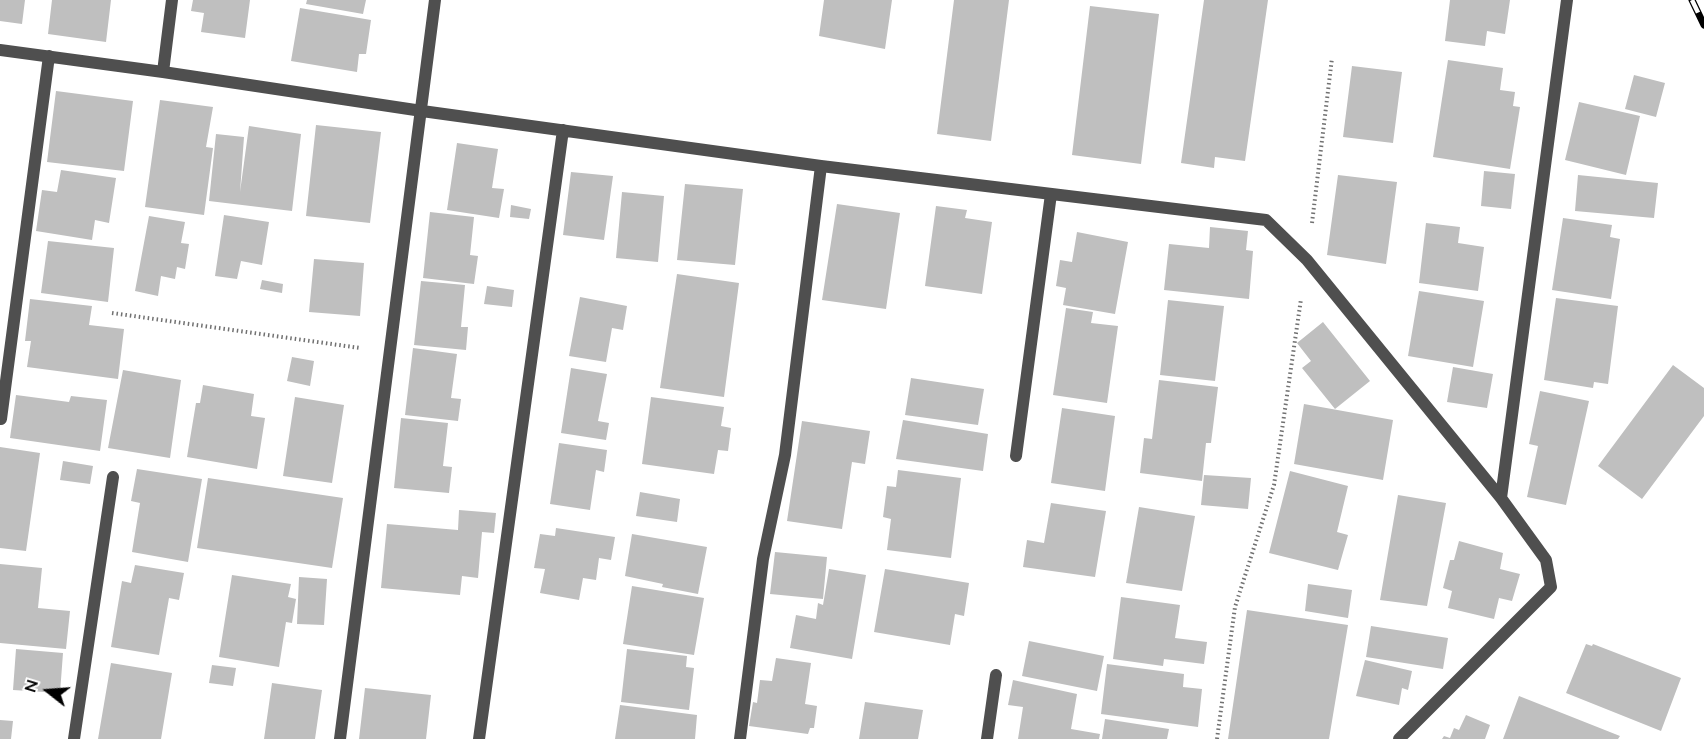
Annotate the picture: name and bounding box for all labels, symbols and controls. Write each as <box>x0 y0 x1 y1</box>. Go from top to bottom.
north arrow <box>18 661 78 721</box>
text: N <box>19 677 41 694</box>

